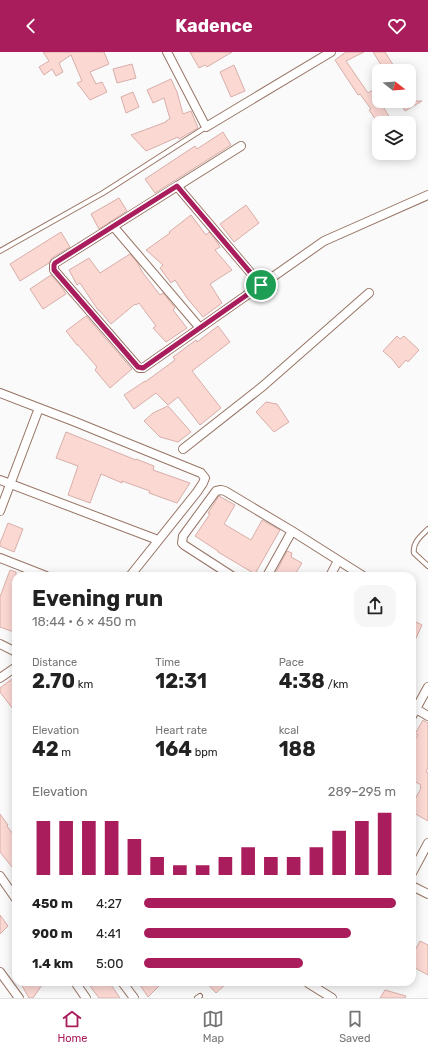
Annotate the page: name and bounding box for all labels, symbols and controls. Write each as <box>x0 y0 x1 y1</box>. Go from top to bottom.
icon: back <box>20 15 42 37</box>
text: Kadence <box>175 15 253 37</box>
icon: heart <box>386 15 408 37</box>
north arrow <box>372 64 416 108</box>
map controls <box>372 64 416 160</box>
button: layers <box>372 116 416 160</box>
pin <box>244 268 278 302</box>
icon: arrive <box>250 274 272 296</box>
text: Evening run <box>32 585 163 612</box>
button: share <box>354 585 396 627</box>
text: 18:44 · 6 × 450 m <box>32 614 136 629</box>
text: Distance <box>32 656 77 669</box>
text: Time <box>155 656 180 669</box>
text: Pace <box>279 656 304 669</box>
text: 2.70 <box>32 669 75 693</box>
text: 12:31 <box>155 669 207 693</box>
text: 4:38 <box>279 669 325 693</box>
text: km <box>75 678 93 691</box>
text: /km <box>325 678 348 691</box>
text: Elevation <box>32 724 79 737</box>
text: Heart rate <box>155 724 207 737</box>
text: kcal <box>279 724 299 737</box>
text: 42 <box>32 737 59 761</box>
text: 164 <box>155 737 192 761</box>
text: 188 <box>279 737 316 761</box>
text: m <box>59 746 71 759</box>
text: bpm <box>192 746 218 759</box>
text: Elevation <box>32 784 88 799</box>
text: 289–295 m <box>328 784 396 799</box>
text: 450 m <box>32 896 73 911</box>
text: 4:27 <box>96 896 122 911</box>
text: 900 m <box>32 926 73 941</box>
text: 4:41 <box>96 926 121 941</box>
text: 1.4 km <box>32 956 73 971</box>
text: 5:00 <box>96 956 124 971</box>
tab: Home <box>57 1008 88 1045</box>
tab: Map <box>202 1008 224 1045</box>
tab: Saved <box>339 1008 371 1045</box>

